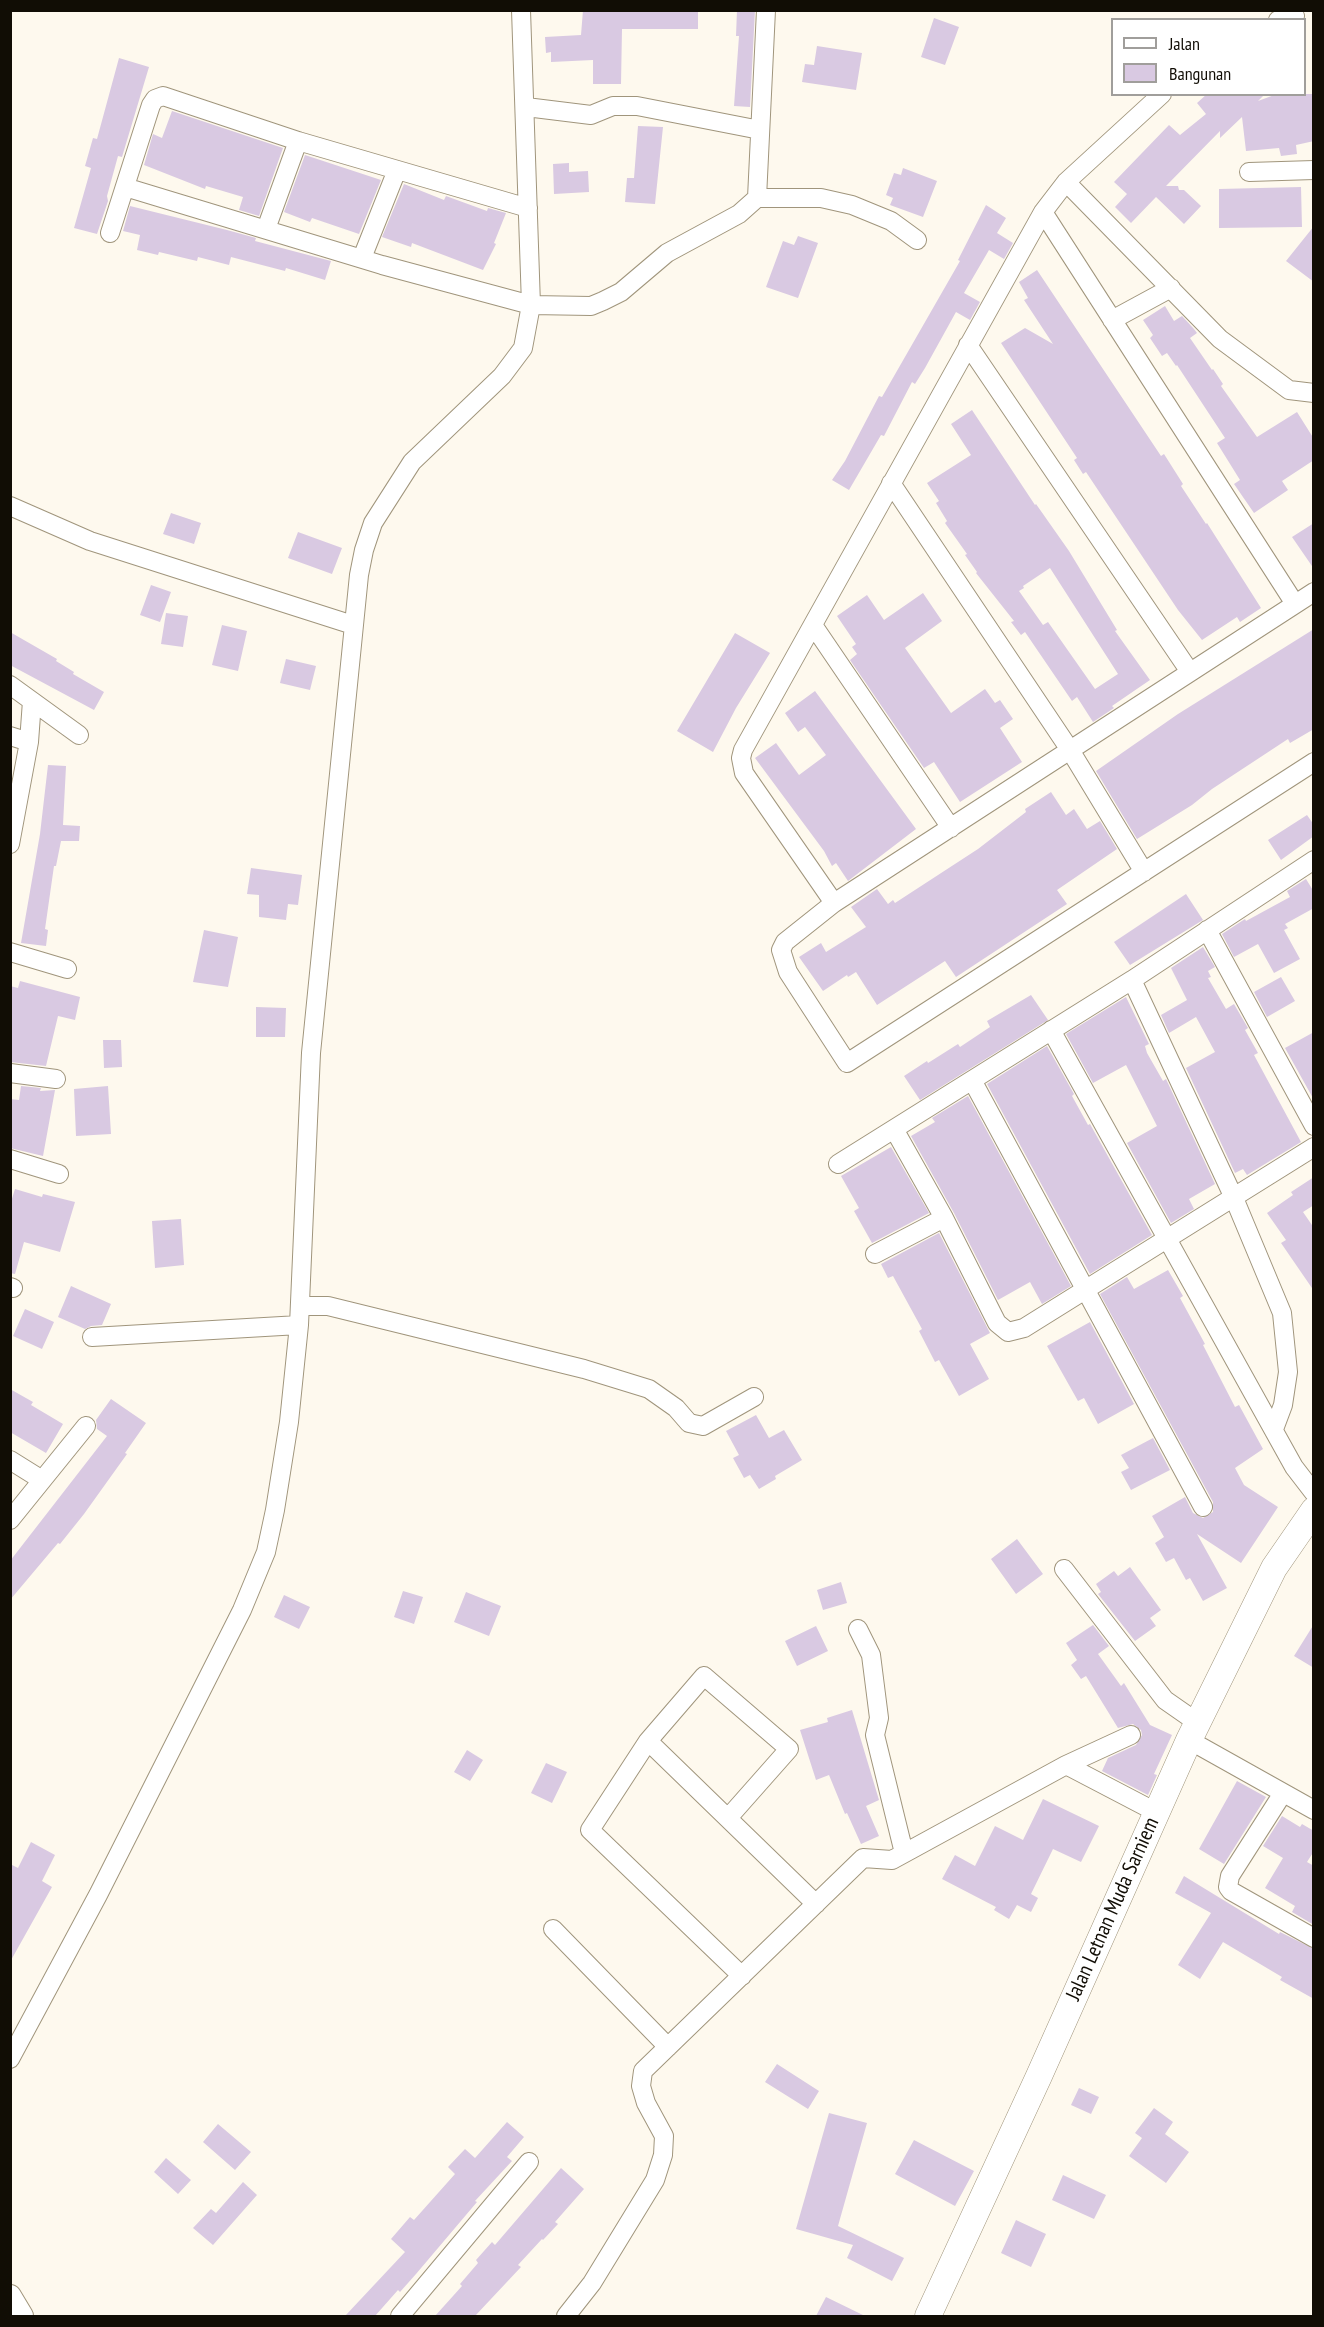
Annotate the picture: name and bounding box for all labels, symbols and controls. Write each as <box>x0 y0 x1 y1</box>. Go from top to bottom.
legend <box>1111 18 1306 96</box>
text: Jalan <box>1169 32 1200 55</box>
text: Bangunan <box>1169 62 1231 85</box>
street label: Jalan Letnan Muda Sarniem <box>1061 1814 1165 2004</box>

